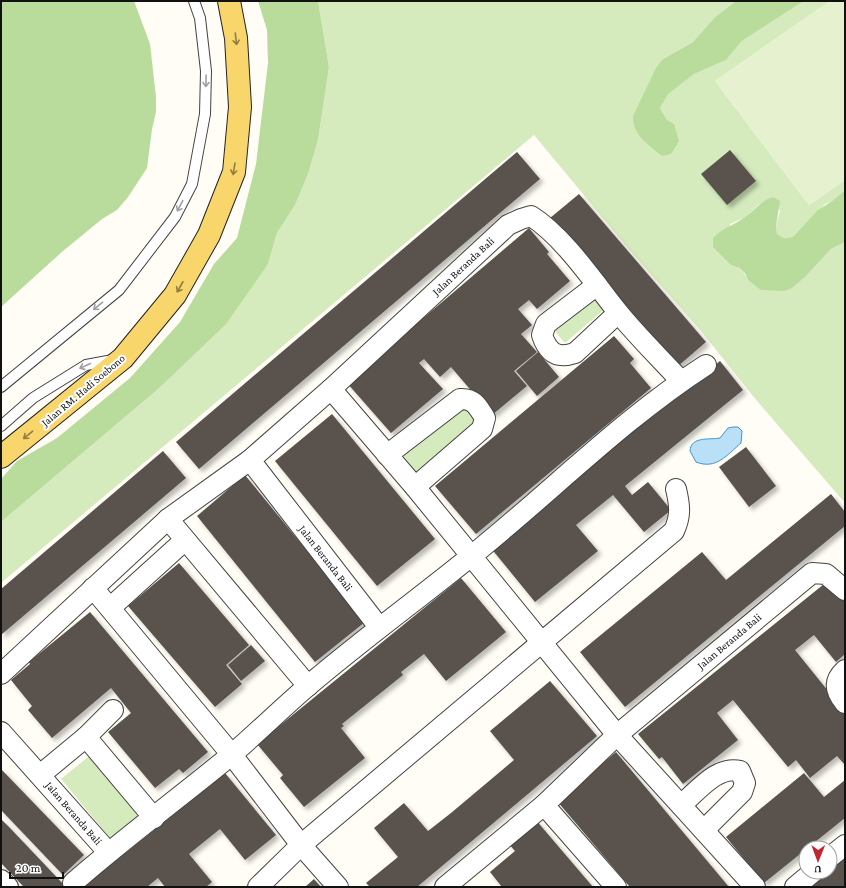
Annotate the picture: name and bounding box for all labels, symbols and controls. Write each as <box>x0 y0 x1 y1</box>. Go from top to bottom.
one-way arrow <box>232 32 239 45</box>
one-way arrow <box>202 74 210 87</box>
one-way arrow <box>229 162 237 175</box>
one-way arrow <box>176 200 184 212</box>
street label: Jalan Beranda Bali <box>429 234 497 299</box>
one-way arrow <box>176 280 184 292</box>
one-way arrow <box>93 302 104 311</box>
street label: Jalan RM. Hadi Soebono <box>38 351 128 430</box>
one-way arrow <box>79 363 91 371</box>
one-way arrow <box>23 431 33 440</box>
street label: Jalan Beranda Bali <box>295 522 355 594</box>
street label: Jalan Beranda Bali <box>694 611 764 673</box>
street label: Jalan Beranda Bali <box>42 778 105 848</box>
north arrow <box>798 840 838 880</box>
scale bar <box>10 854 63 880</box>
text: 20 m <box>16 861 41 875</box>
text: U <box>813 864 822 876</box>

